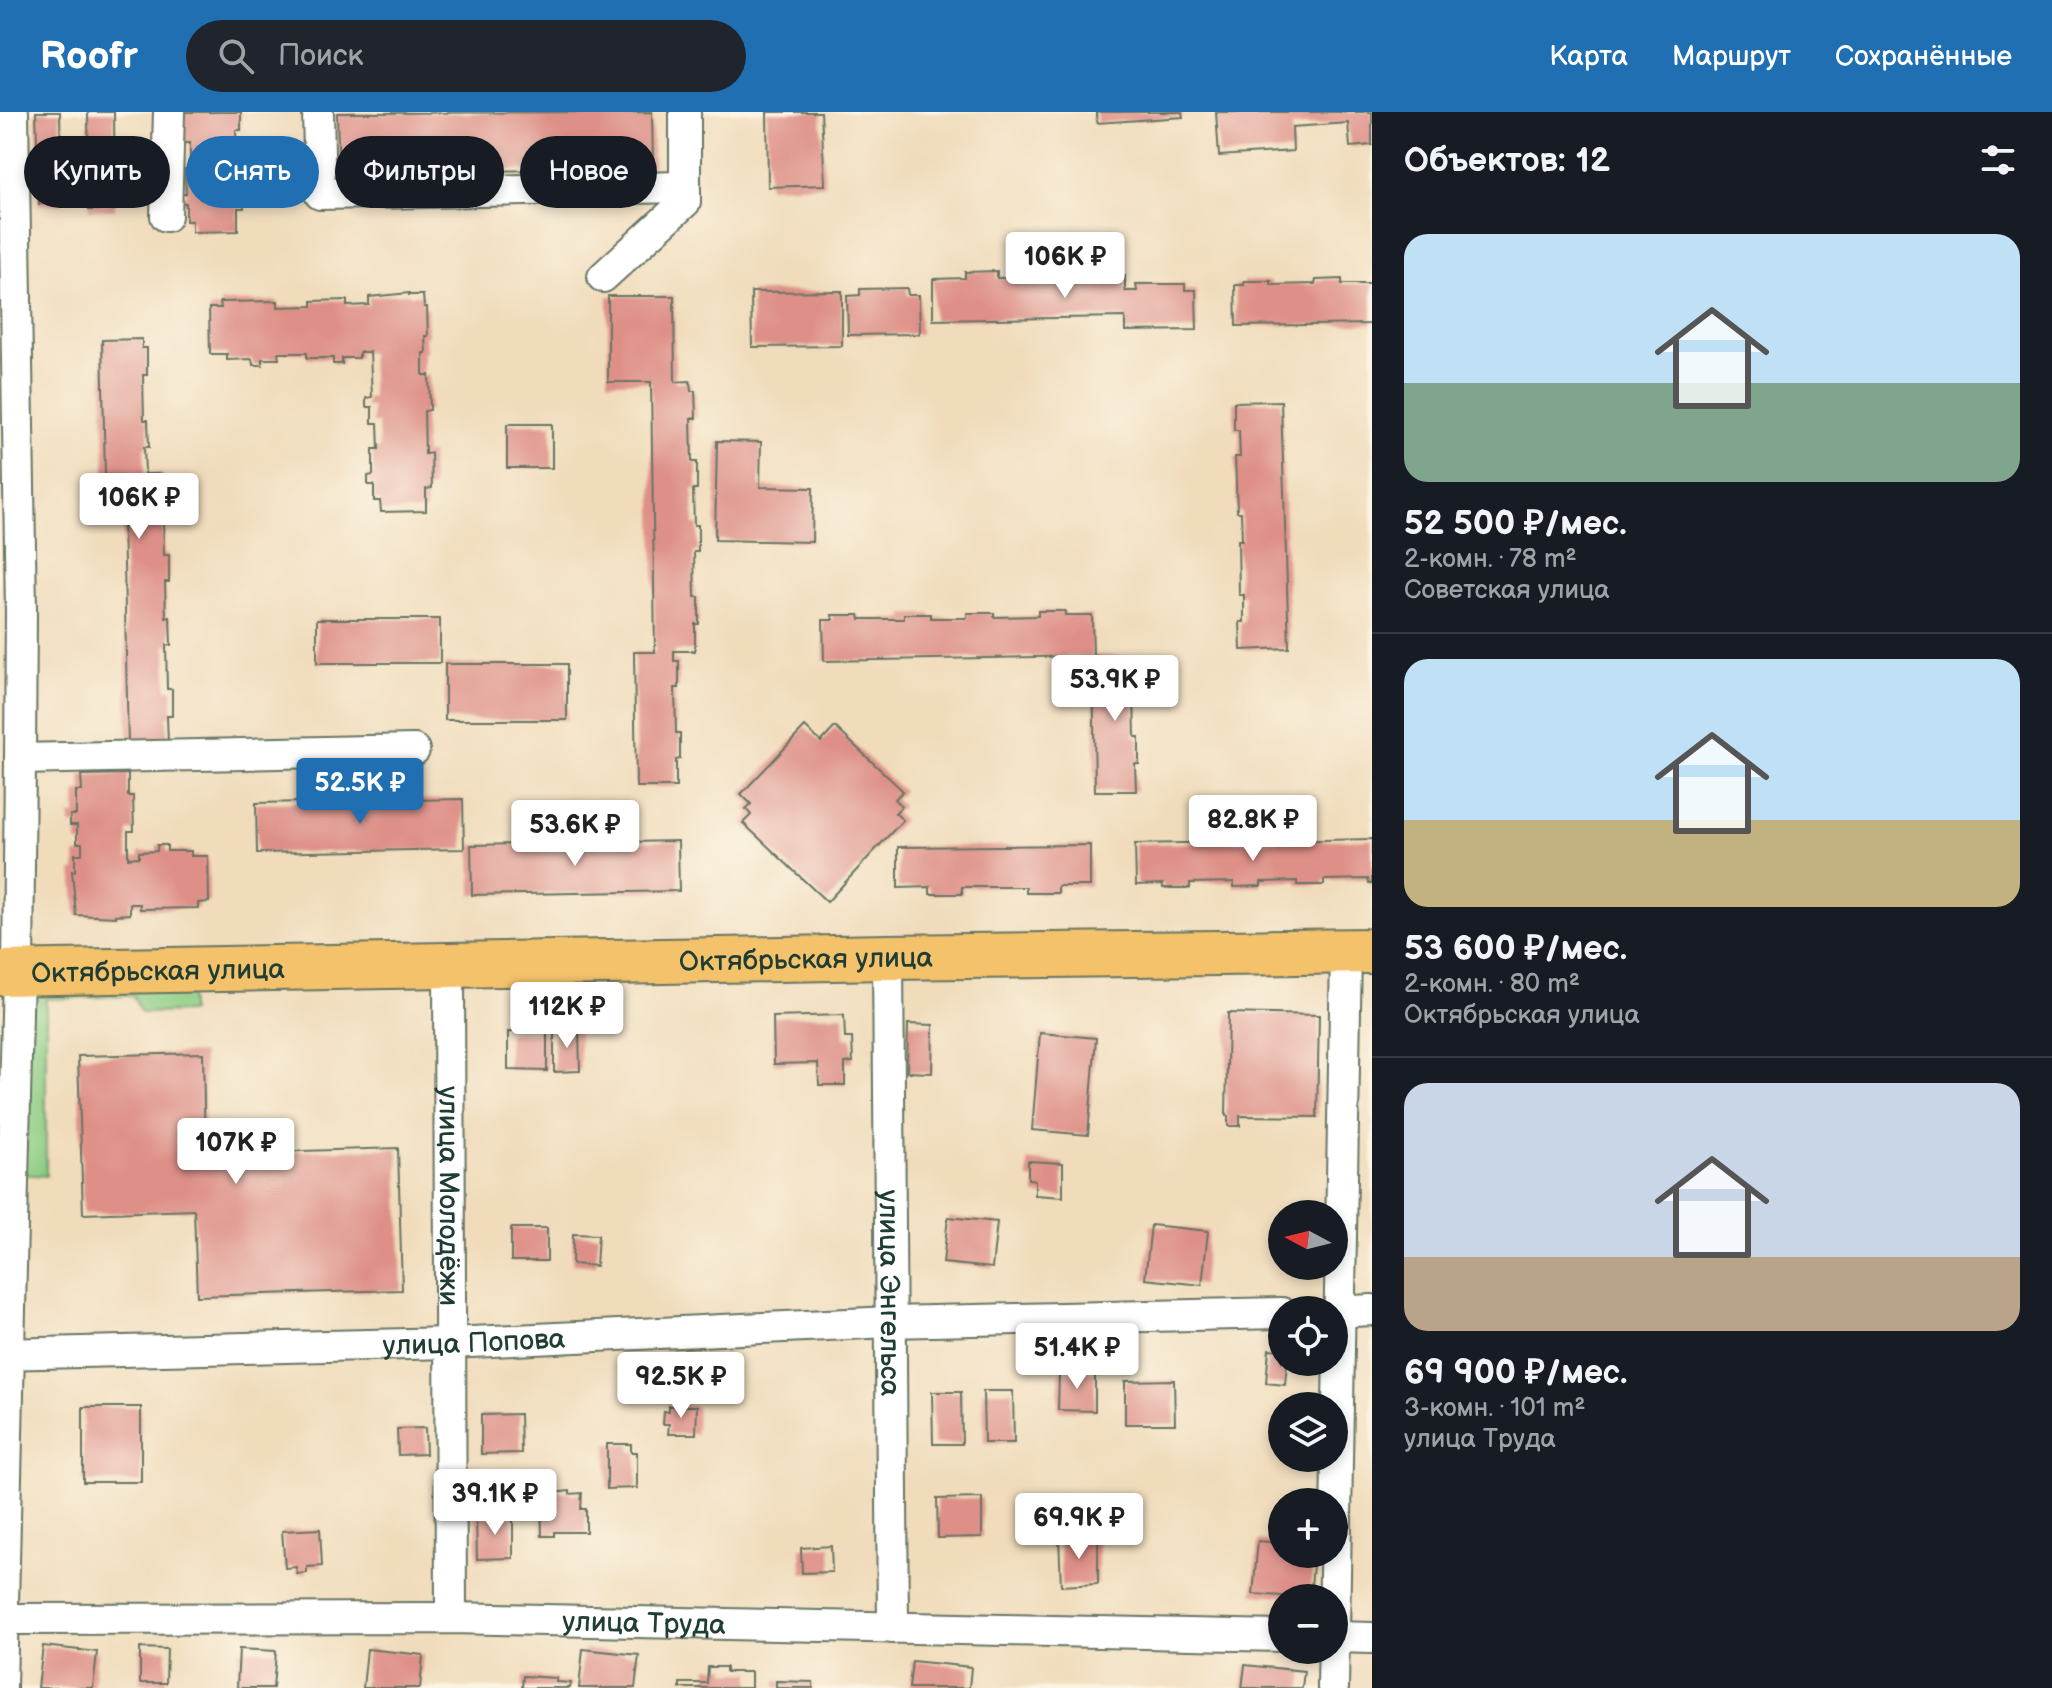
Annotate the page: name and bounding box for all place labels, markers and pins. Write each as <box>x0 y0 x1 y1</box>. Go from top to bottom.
pin: 106K ₽ <box>1000 232 1130 300</box>
pin: 106K ₽ <box>74 473 204 541</box>
pin: 53.9K ₽ <box>1041 655 1189 723</box>
pin: 52.5K ₽ <box>286 758 434 826</box>
pin: 82.8K ₽ <box>1179 795 1327 863</box>
pin: 53.6K ₽ <box>501 800 649 868</box>
pin: 112K ₽ <box>502 982 632 1050</box>
pin: 107K ₽ <box>171 1118 301 1186</box>
pin: 51.4K ₽ <box>1003 1323 1151 1391</box>
pin: 92.5K ₽ <box>607 1352 755 1420</box>
pin: 39.1K ₽ <box>421 1469 569 1537</box>
pin: 69.9K ₽ <box>1005 1493 1153 1561</box>

